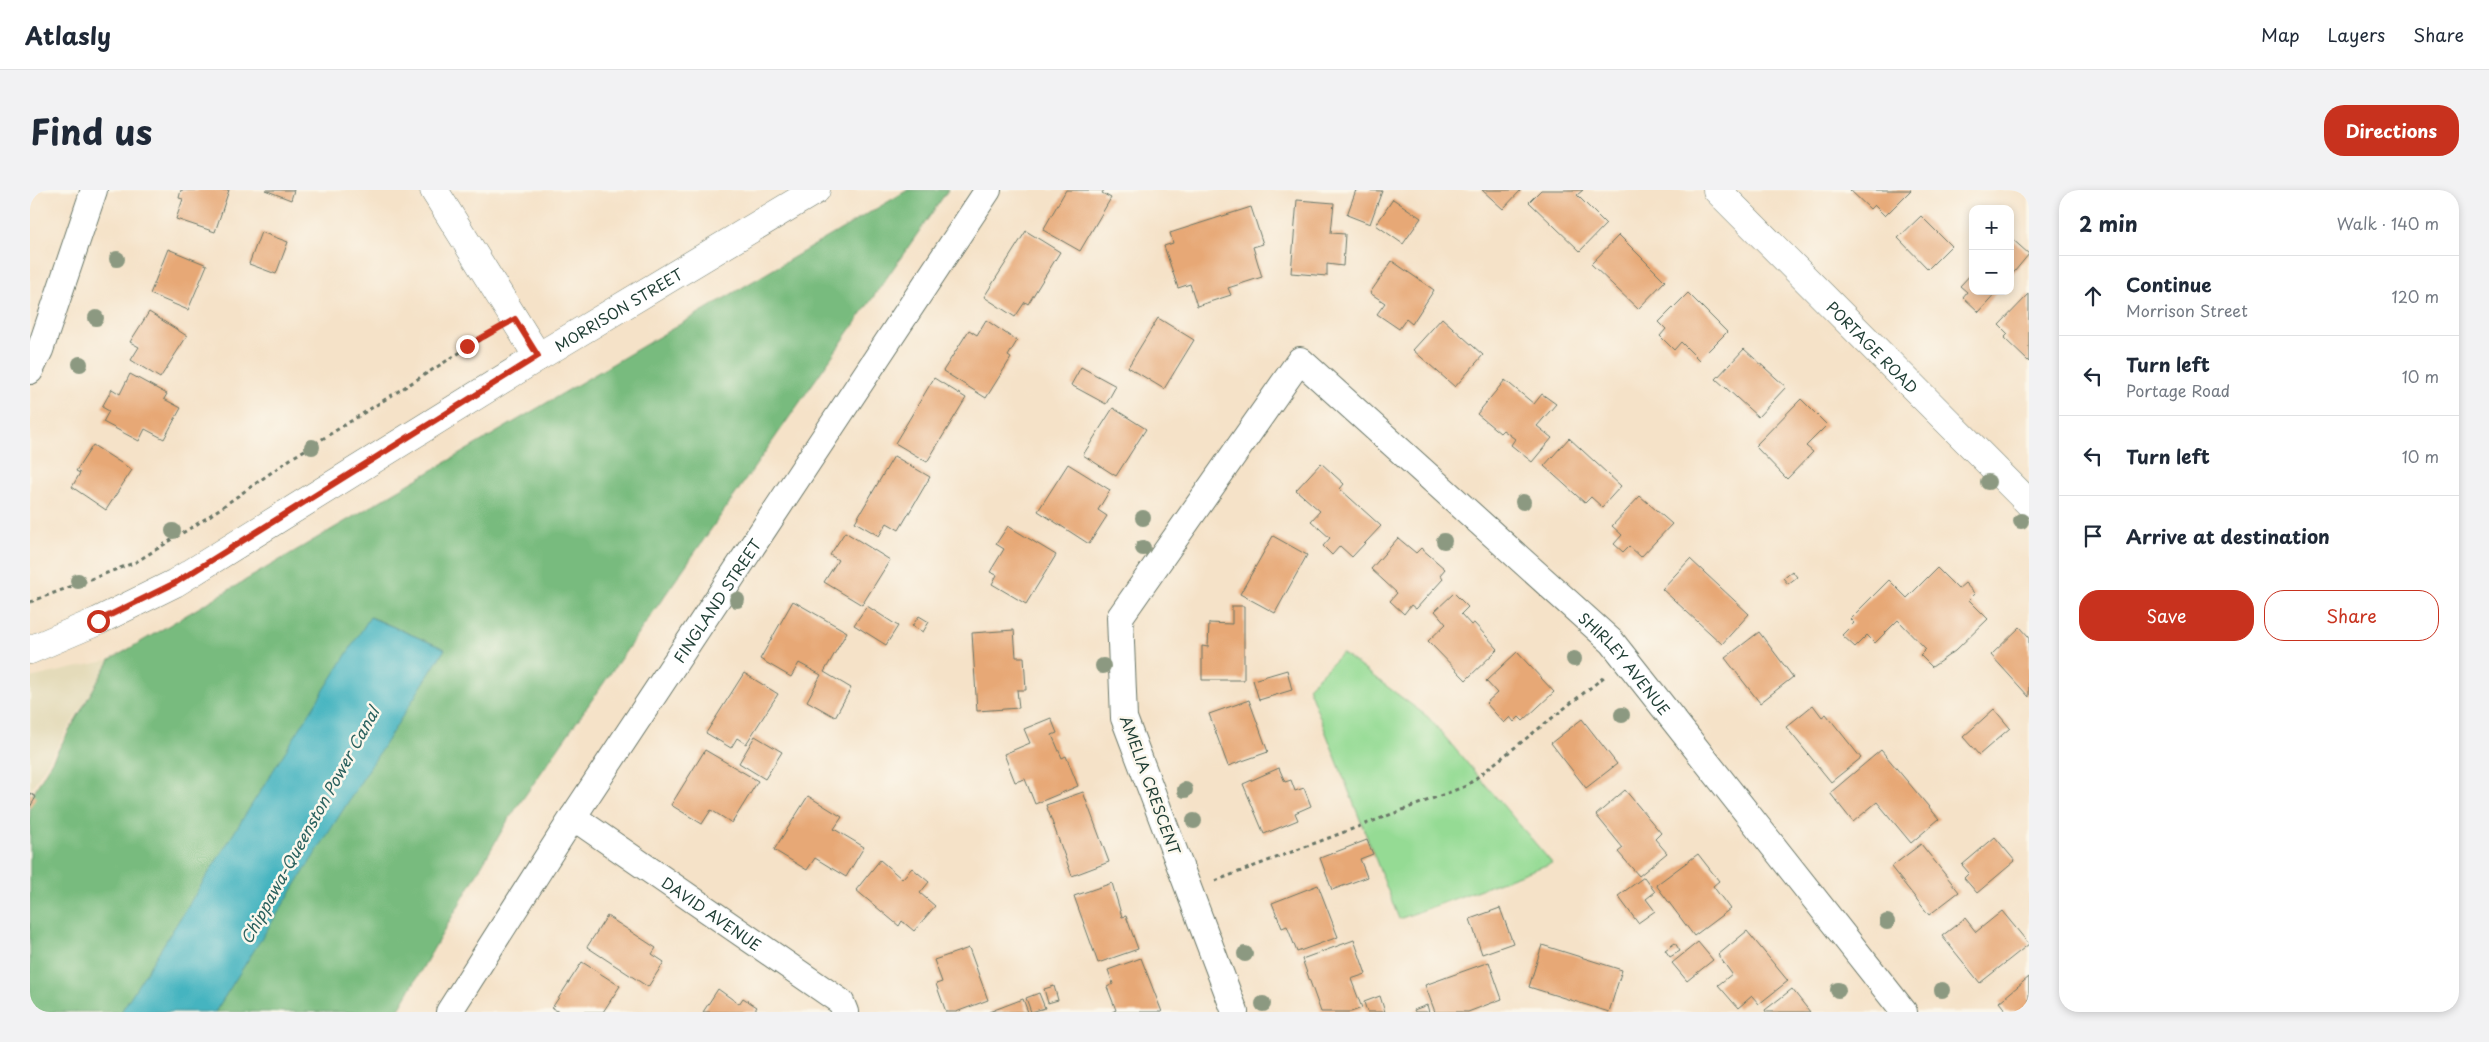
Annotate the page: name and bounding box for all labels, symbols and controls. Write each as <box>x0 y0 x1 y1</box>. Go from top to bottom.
text: Atlasly <box>25 17 111 53</box>
text: Map <box>2261 21 2300 48</box>
text: Layers <box>2328 21 2385 48</box>
text: Share <box>2413 21 2464 48</box>
text: Find us <box>30 104 152 157</box>
button: Directions <box>2324 105 2459 156</box>
map controls <box>1969 205 2014 295</box>
button: + <box>1969 205 2014 250</box>
text: 2 min <box>2079 207 2138 239</box>
text: Walk · 140 m <box>2337 211 2439 235</box>
button: − <box>1969 250 2014 295</box>
street label: MORRISON STREET <box>550 261 688 356</box>
text: Continue <box>2126 270 2212 298</box>
icon: ahead <box>2079 282 2107 310</box>
text: 120 m <box>2392 284 2439 308</box>
street label: PORTAGE ROAD <box>1822 295 1924 398</box>
text: Morrison Street <box>2126 298 2248 322</box>
route end <box>456 335 479 358</box>
text: Turn left <box>2126 350 2210 378</box>
icon: left <box>2079 362 2107 390</box>
text: 10 m <box>2402 364 2439 388</box>
text: Portage Road <box>2126 378 2230 402</box>
icon: left <box>2079 442 2107 470</box>
text: Turn left <box>2126 442 2210 470</box>
text: 10 m <box>2402 444 2439 468</box>
icon: arrive <box>2079 522 2107 550</box>
text: Arrive at destination <box>2126 522 2330 550</box>
street label: FINGLAND STREET <box>667 533 766 667</box>
button: Save <box>2079 590 2254 641</box>
button: Share <box>2264 590 2439 641</box>
street label: SHIRLEY AVENUE <box>1574 606 1676 719</box>
route start <box>87 610 110 633</box>
water label: Chippawa-Queenston Power Canal <box>234 700 386 948</box>
street label: AMELIA CRESCENT <box>1115 712 1187 859</box>
street label: DAVID AVENUE <box>658 870 767 956</box>

